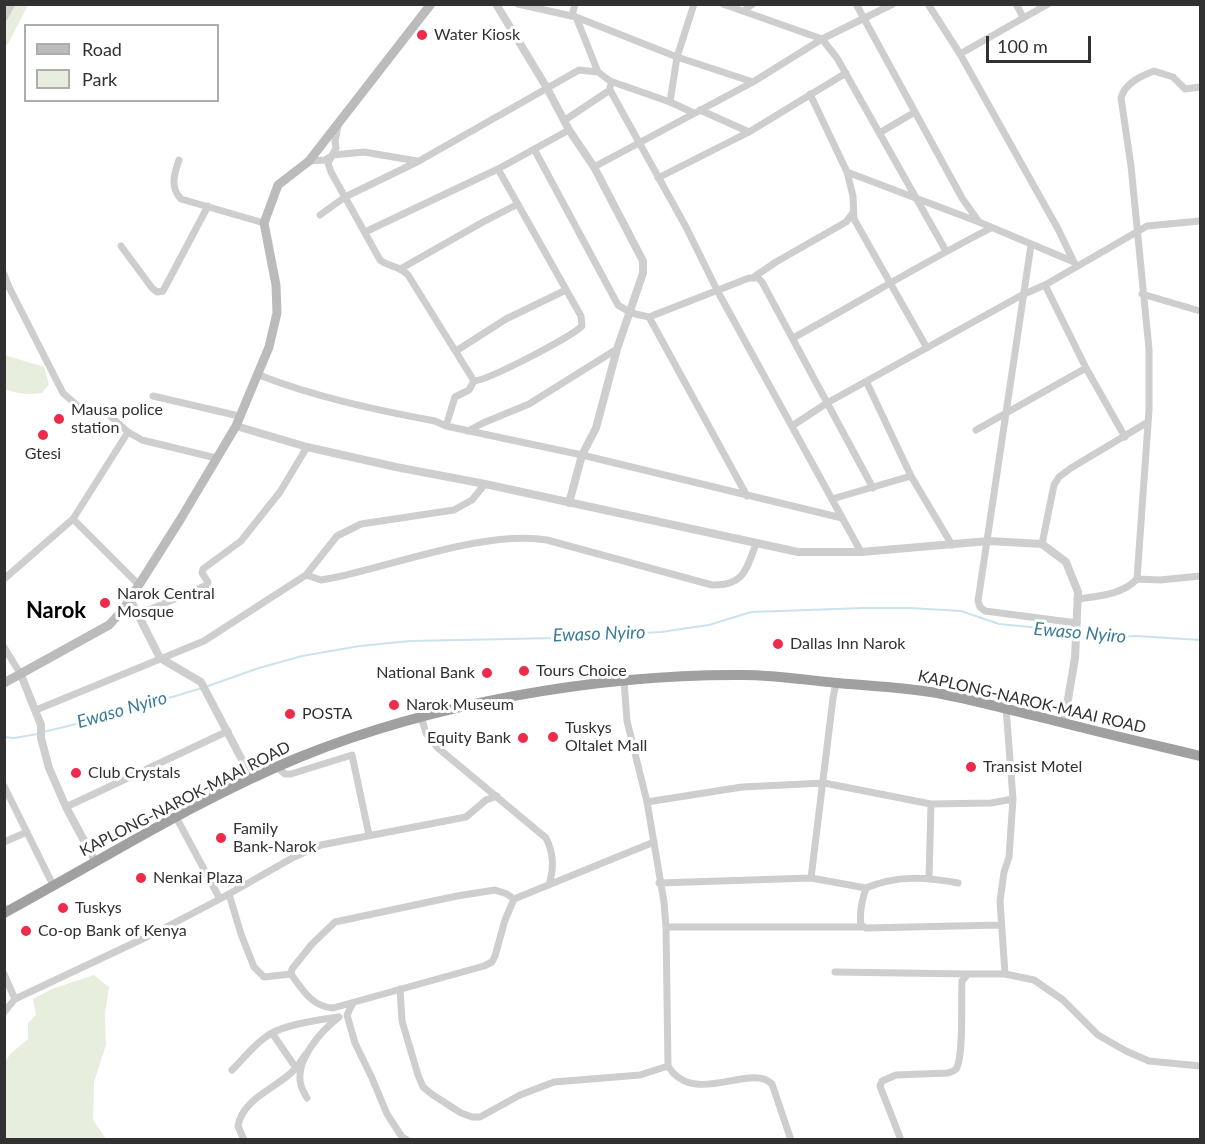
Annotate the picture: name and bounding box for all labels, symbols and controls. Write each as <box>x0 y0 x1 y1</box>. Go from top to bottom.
legend <box>24 24 219 102</box>
scale bar <box>989 24 1094 62</box>
place label: Water Kiosk <box>434 25 520 45</box>
marker: Water Kiosk <box>415 28 429 42</box>
text: 100 m <box>997 35 1048 57</box>
text: Road <box>82 38 122 60</box>
text: Park <box>82 68 117 90</box>
place label: Mausa police station <box>71 400 163 438</box>
marker: Mausa police station <box>52 412 66 426</box>
marker: Gtesi <box>36 428 50 442</box>
place label: Gtesi <box>25 444 61 464</box>
place label: Narok Central Mosque <box>117 584 215 622</box>
marker: Narok Central Mosque <box>98 596 112 610</box>
district label: Narok <box>26 598 86 624</box>
water label: Ewaso Nyiro <box>1033 618 1127 648</box>
water label: Ewaso Nyiro <box>552 622 646 646</box>
place label: Dallas Inn Narok <box>790 634 905 654</box>
marker: Dallas Inn Narok <box>771 637 785 651</box>
place label: Tours Choice <box>536 661 627 681</box>
place label: National Bank <box>376 663 475 683</box>
marker: Tours Choice <box>517 664 531 678</box>
marker: National Bank <box>480 666 494 680</box>
street label: KAPLONG-NAROK-MAAI ROAD <box>916 666 1148 738</box>
water label: Ewaso Nyiro <box>75 687 169 733</box>
place label: Narok Museum <box>406 695 514 715</box>
marker: Narok Museum <box>387 698 401 712</box>
place label: POSTA <box>302 704 352 724</box>
marker: POSTA <box>283 707 297 721</box>
place label: Tuskys Oltalet Mall <box>565 718 647 756</box>
place label: Equity Bank <box>427 728 511 748</box>
marker: Tuskys Oltalet Mall <box>546 730 560 744</box>
marker: Equity Bank <box>516 731 530 745</box>
street label: KAPLONG-NAROK-MAAI ROAD <box>77 737 293 861</box>
place label: Transist Motel <box>983 757 1082 777</box>
marker: Transist Motel <box>964 760 978 774</box>
place label: Club Crystals <box>88 763 180 783</box>
marker: Club Crystals <box>69 766 83 780</box>
place label: Family Bank-Narok <box>233 819 316 857</box>
marker: Family Bank-Narok <box>214 831 228 845</box>
place label: Nenkai Plaza <box>153 868 243 888</box>
marker: Nenkai Plaza <box>134 871 148 885</box>
place label: Tuskys <box>75 898 122 918</box>
marker: Tuskys <box>56 901 70 915</box>
place label: Co-op Bank of Kenya <box>38 921 187 941</box>
marker: Co-op Bank of Kenya <box>19 924 33 938</box>

